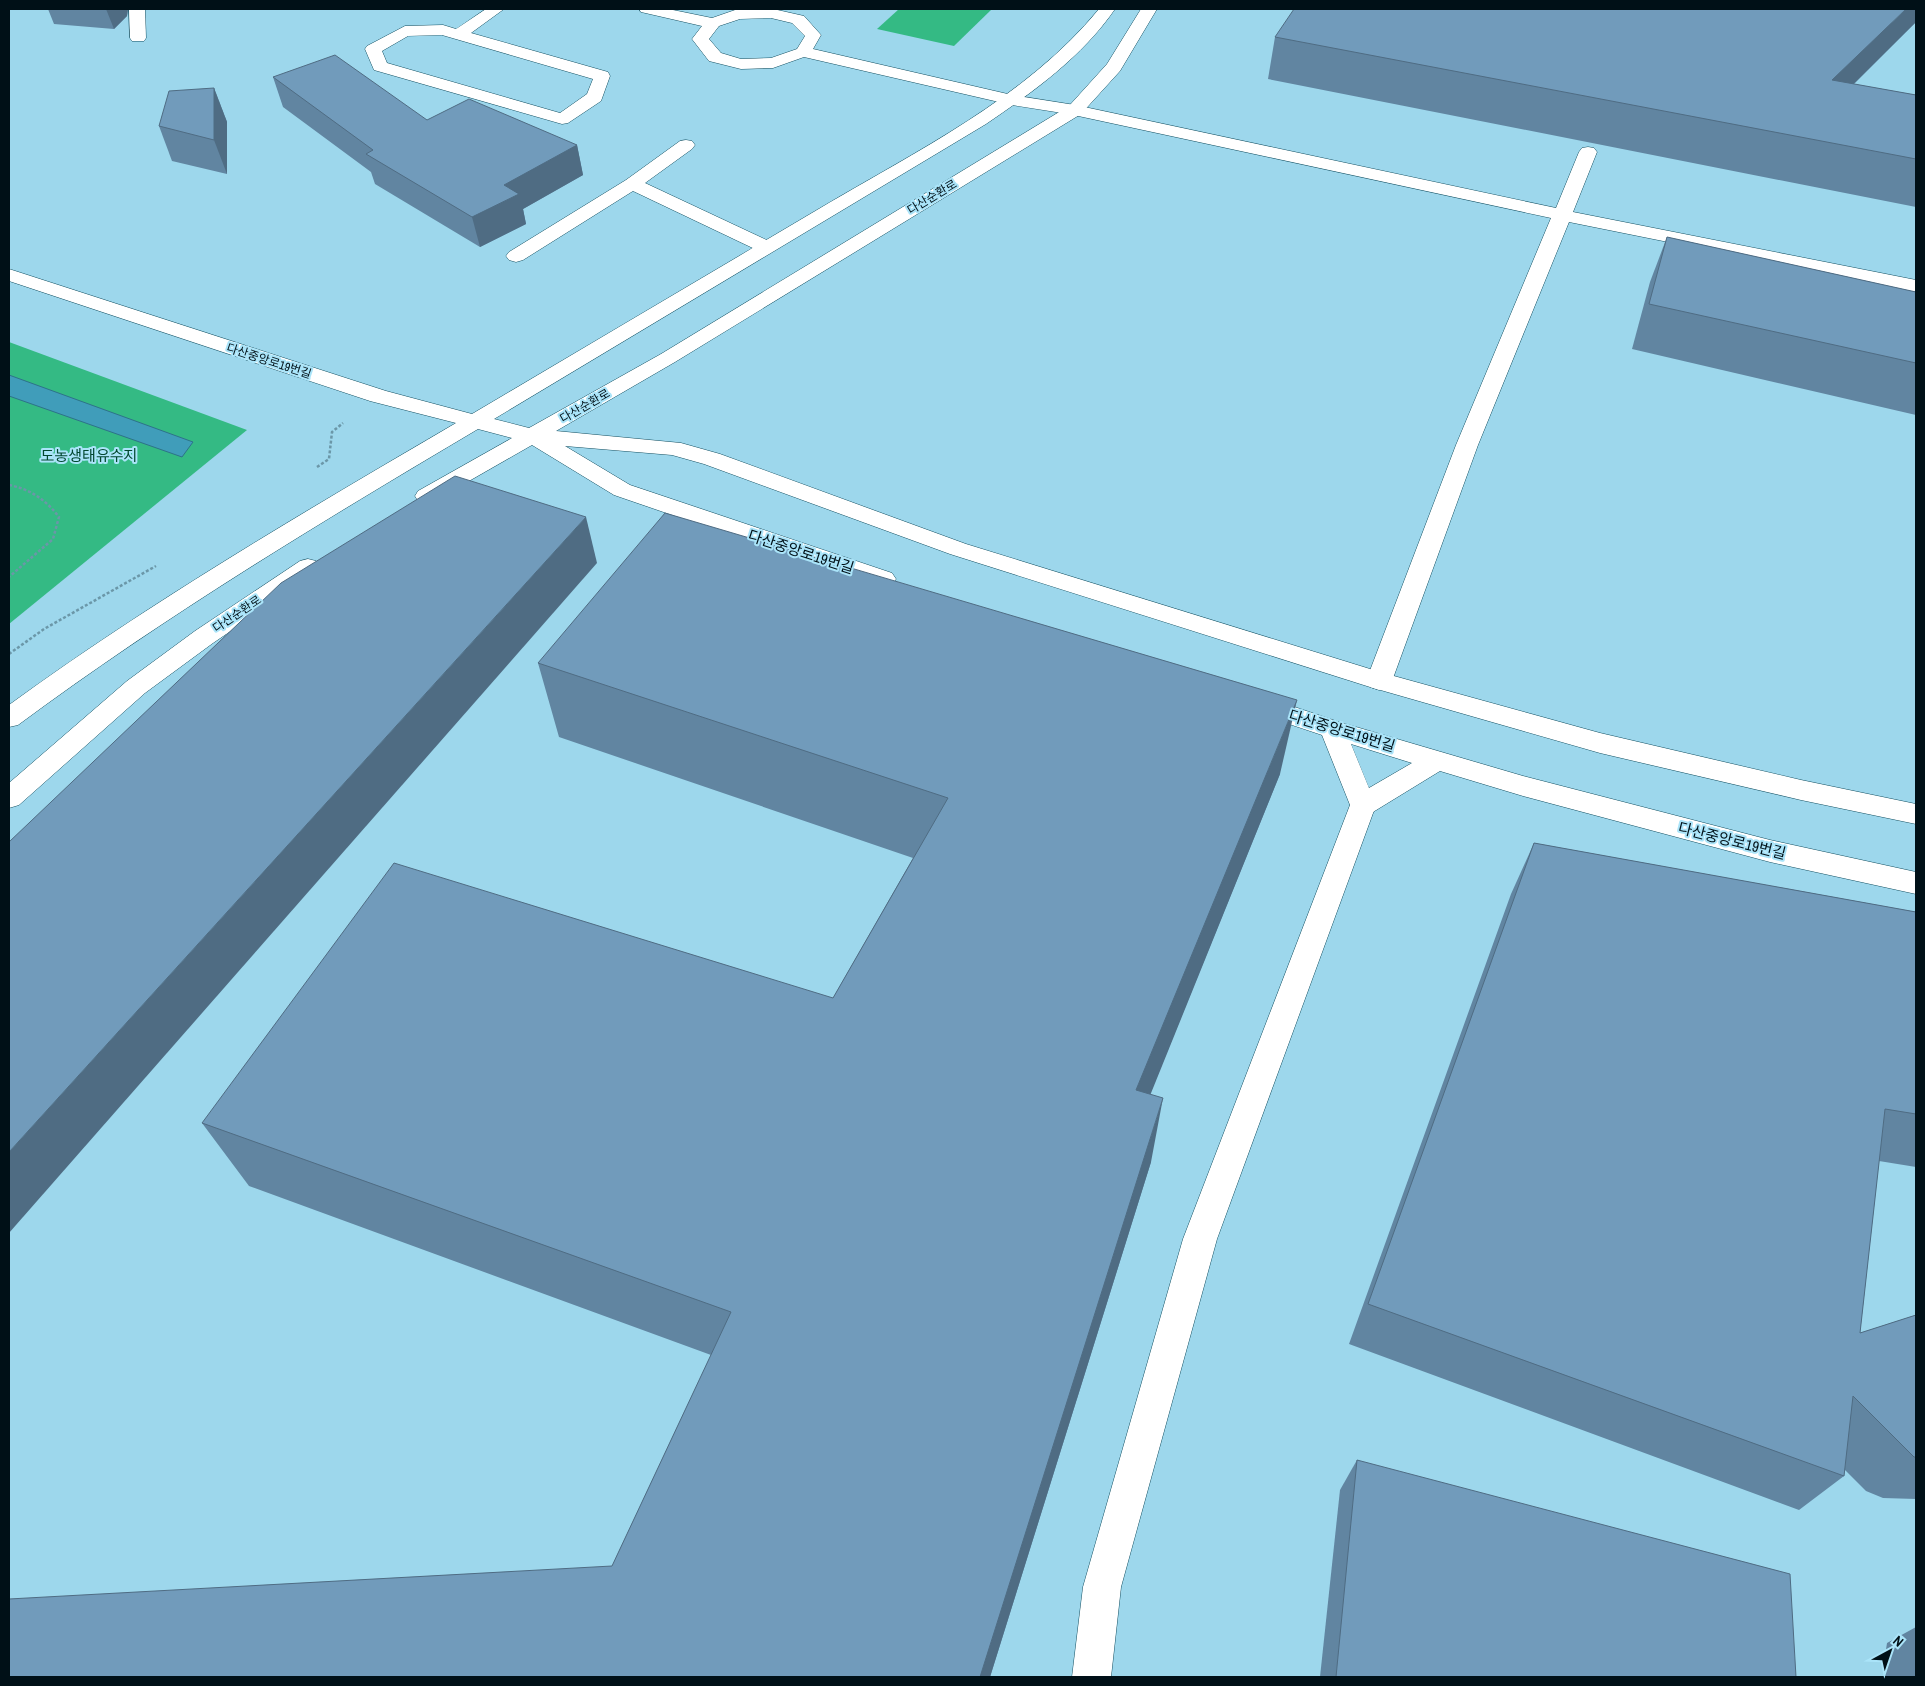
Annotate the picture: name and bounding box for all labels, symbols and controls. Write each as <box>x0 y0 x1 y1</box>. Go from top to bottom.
street label: 다산순환로 <box>904 176 960 218</box>
street label: 다산중앙로19번길 <box>225 340 313 382</box>
street label: 다산순환로 <box>557 385 613 427</box>
park label: 도농생태유수지 <box>41 445 137 466</box>
street label: 다산중앙로19번길 <box>745 524 857 579</box>
street label: 다산순환로 <box>210 592 264 636</box>
street label: 다산중앙로19번길 <box>1286 704 1398 757</box>
street label: 다산중앙로19번길 <box>1676 817 1788 864</box>
north arrow <box>1865 1626 1915 1676</box>
text: N <box>1889 1631 1907 1651</box>

